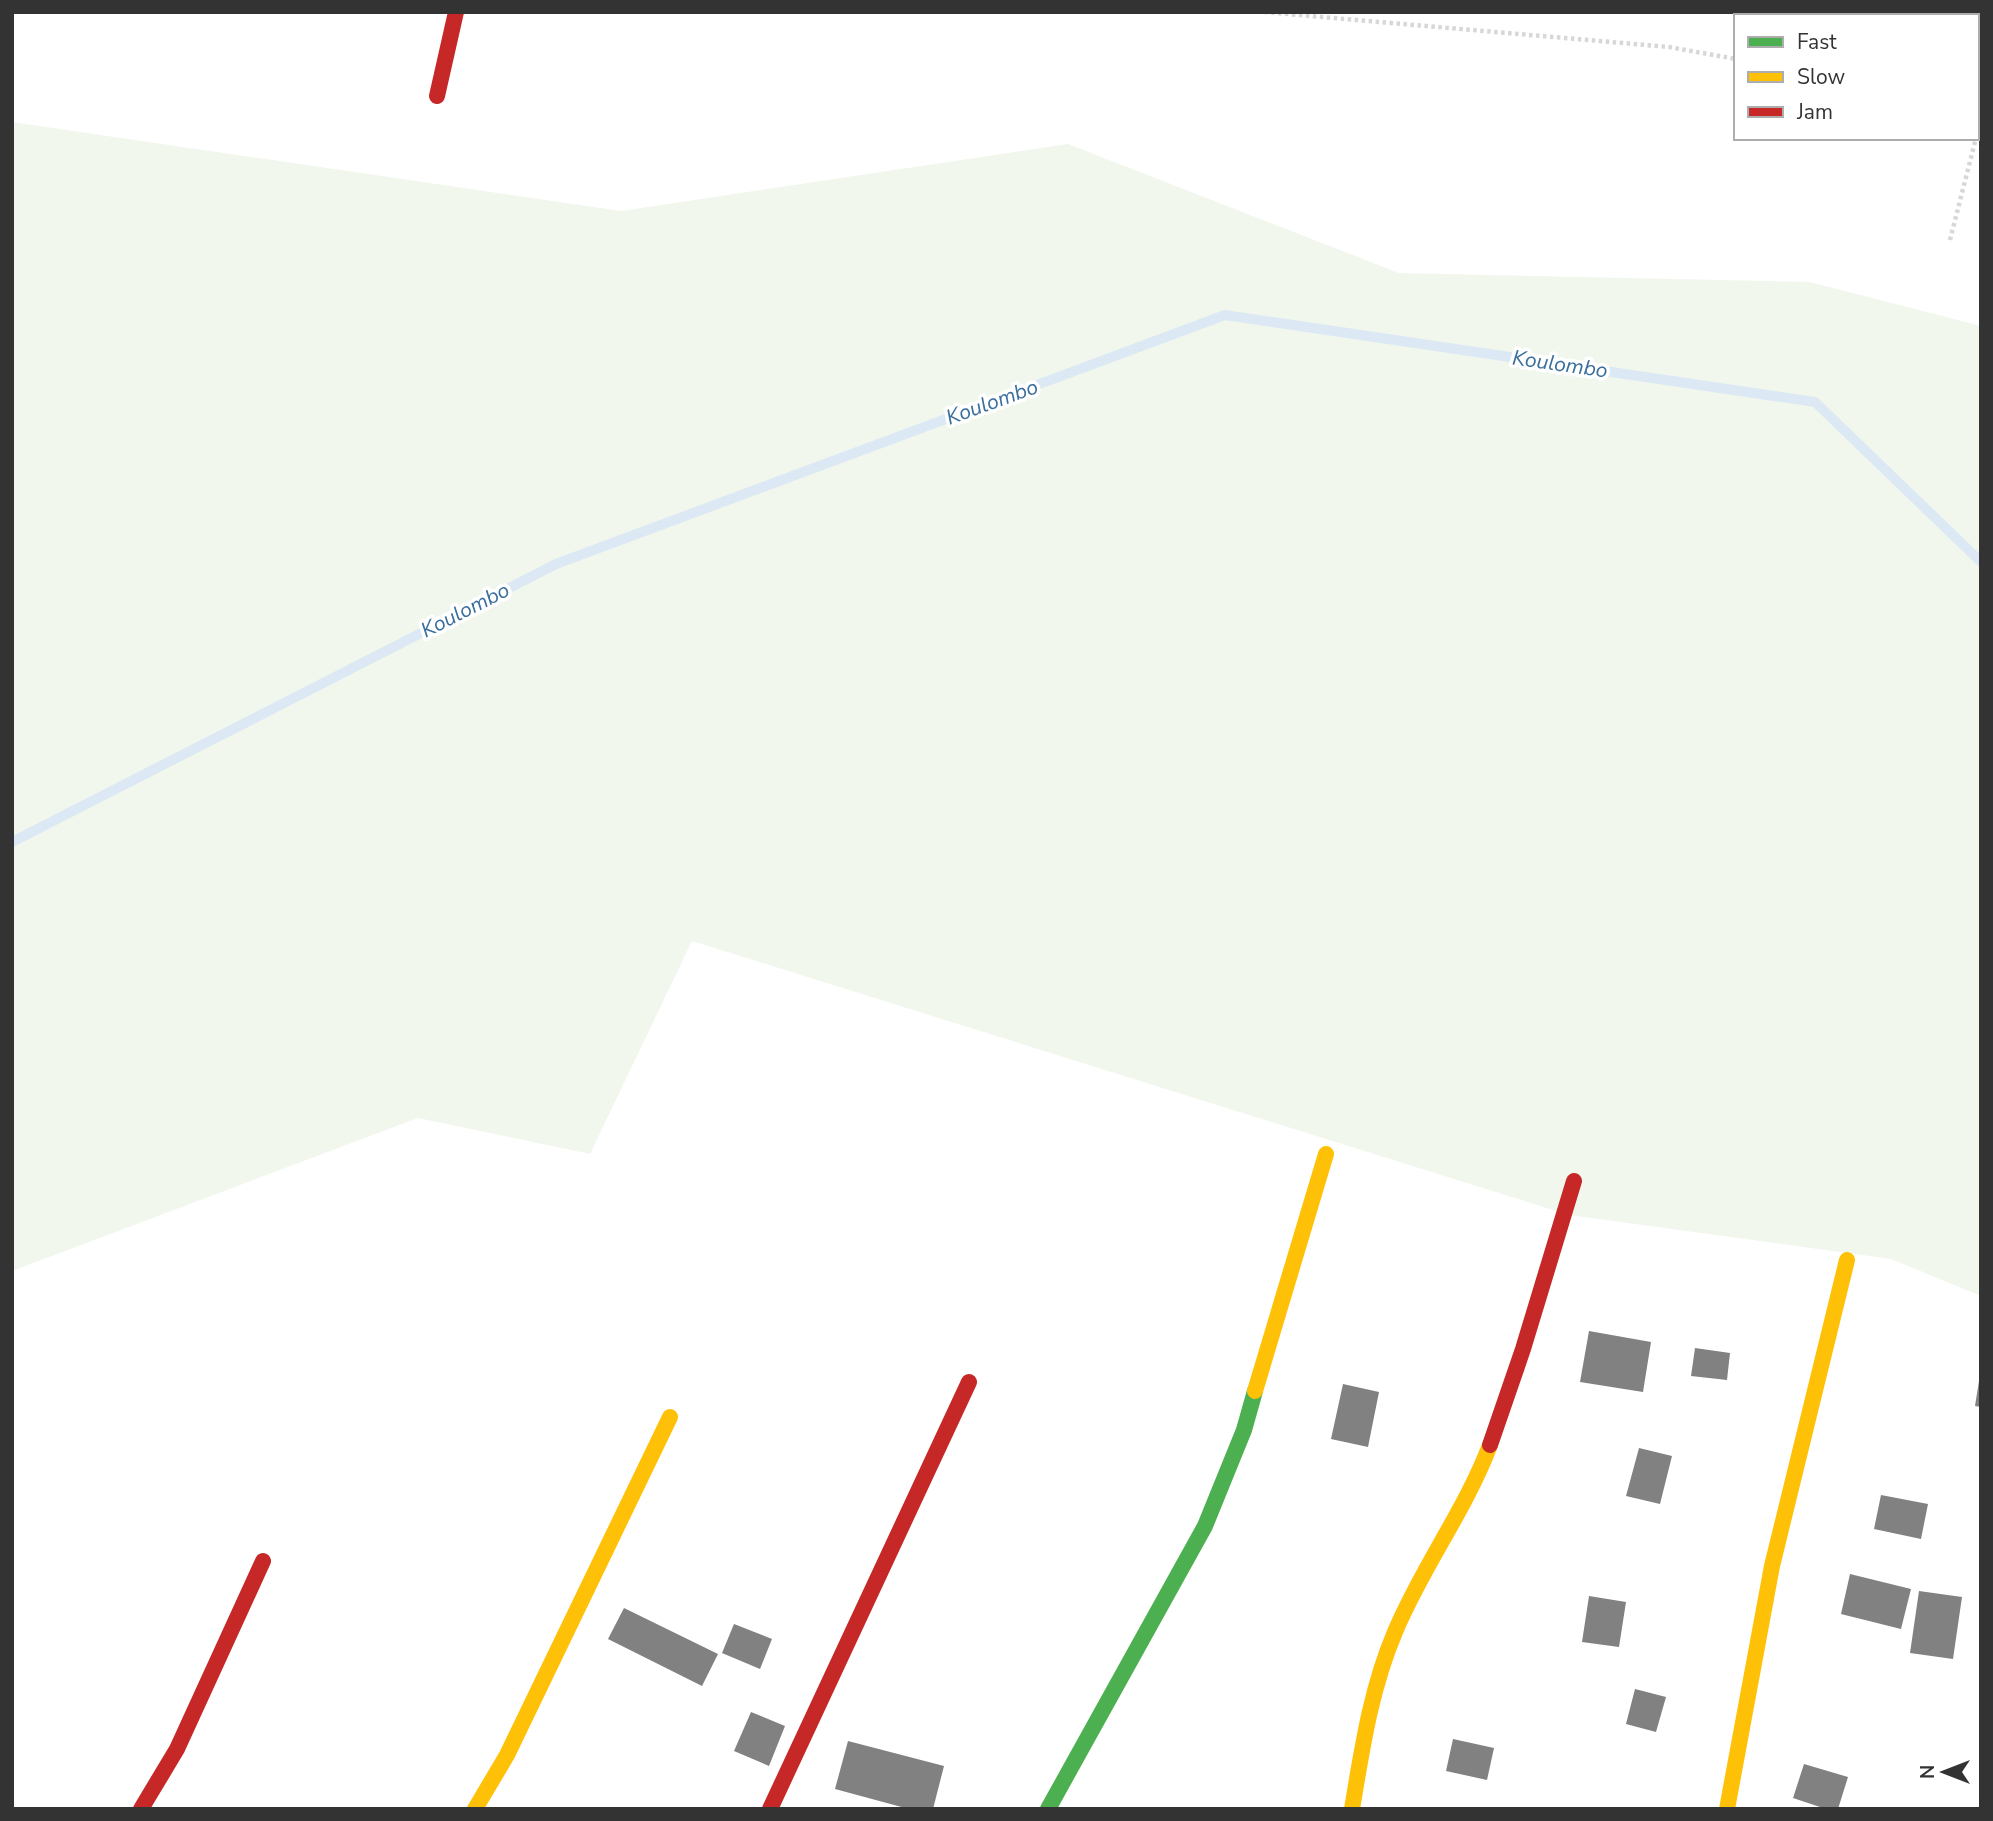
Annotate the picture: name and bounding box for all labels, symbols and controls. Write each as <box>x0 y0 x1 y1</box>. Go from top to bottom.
legend <box>1734 14 1979 140</box>
text: Fast <box>1797 28 1837 56</box>
text: Slow <box>1797 63 1846 91</box>
text: Jam <box>1796 98 1833 126</box>
water label: Koulombo <box>1511 343 1609 385</box>
water label: Koulombo <box>942 372 1042 432</box>
water label: Koulombo <box>416 576 514 644</box>
north arrow <box>1909 1737 1979 1807</box>
text: N <box>1915 1765 1941 1779</box>

